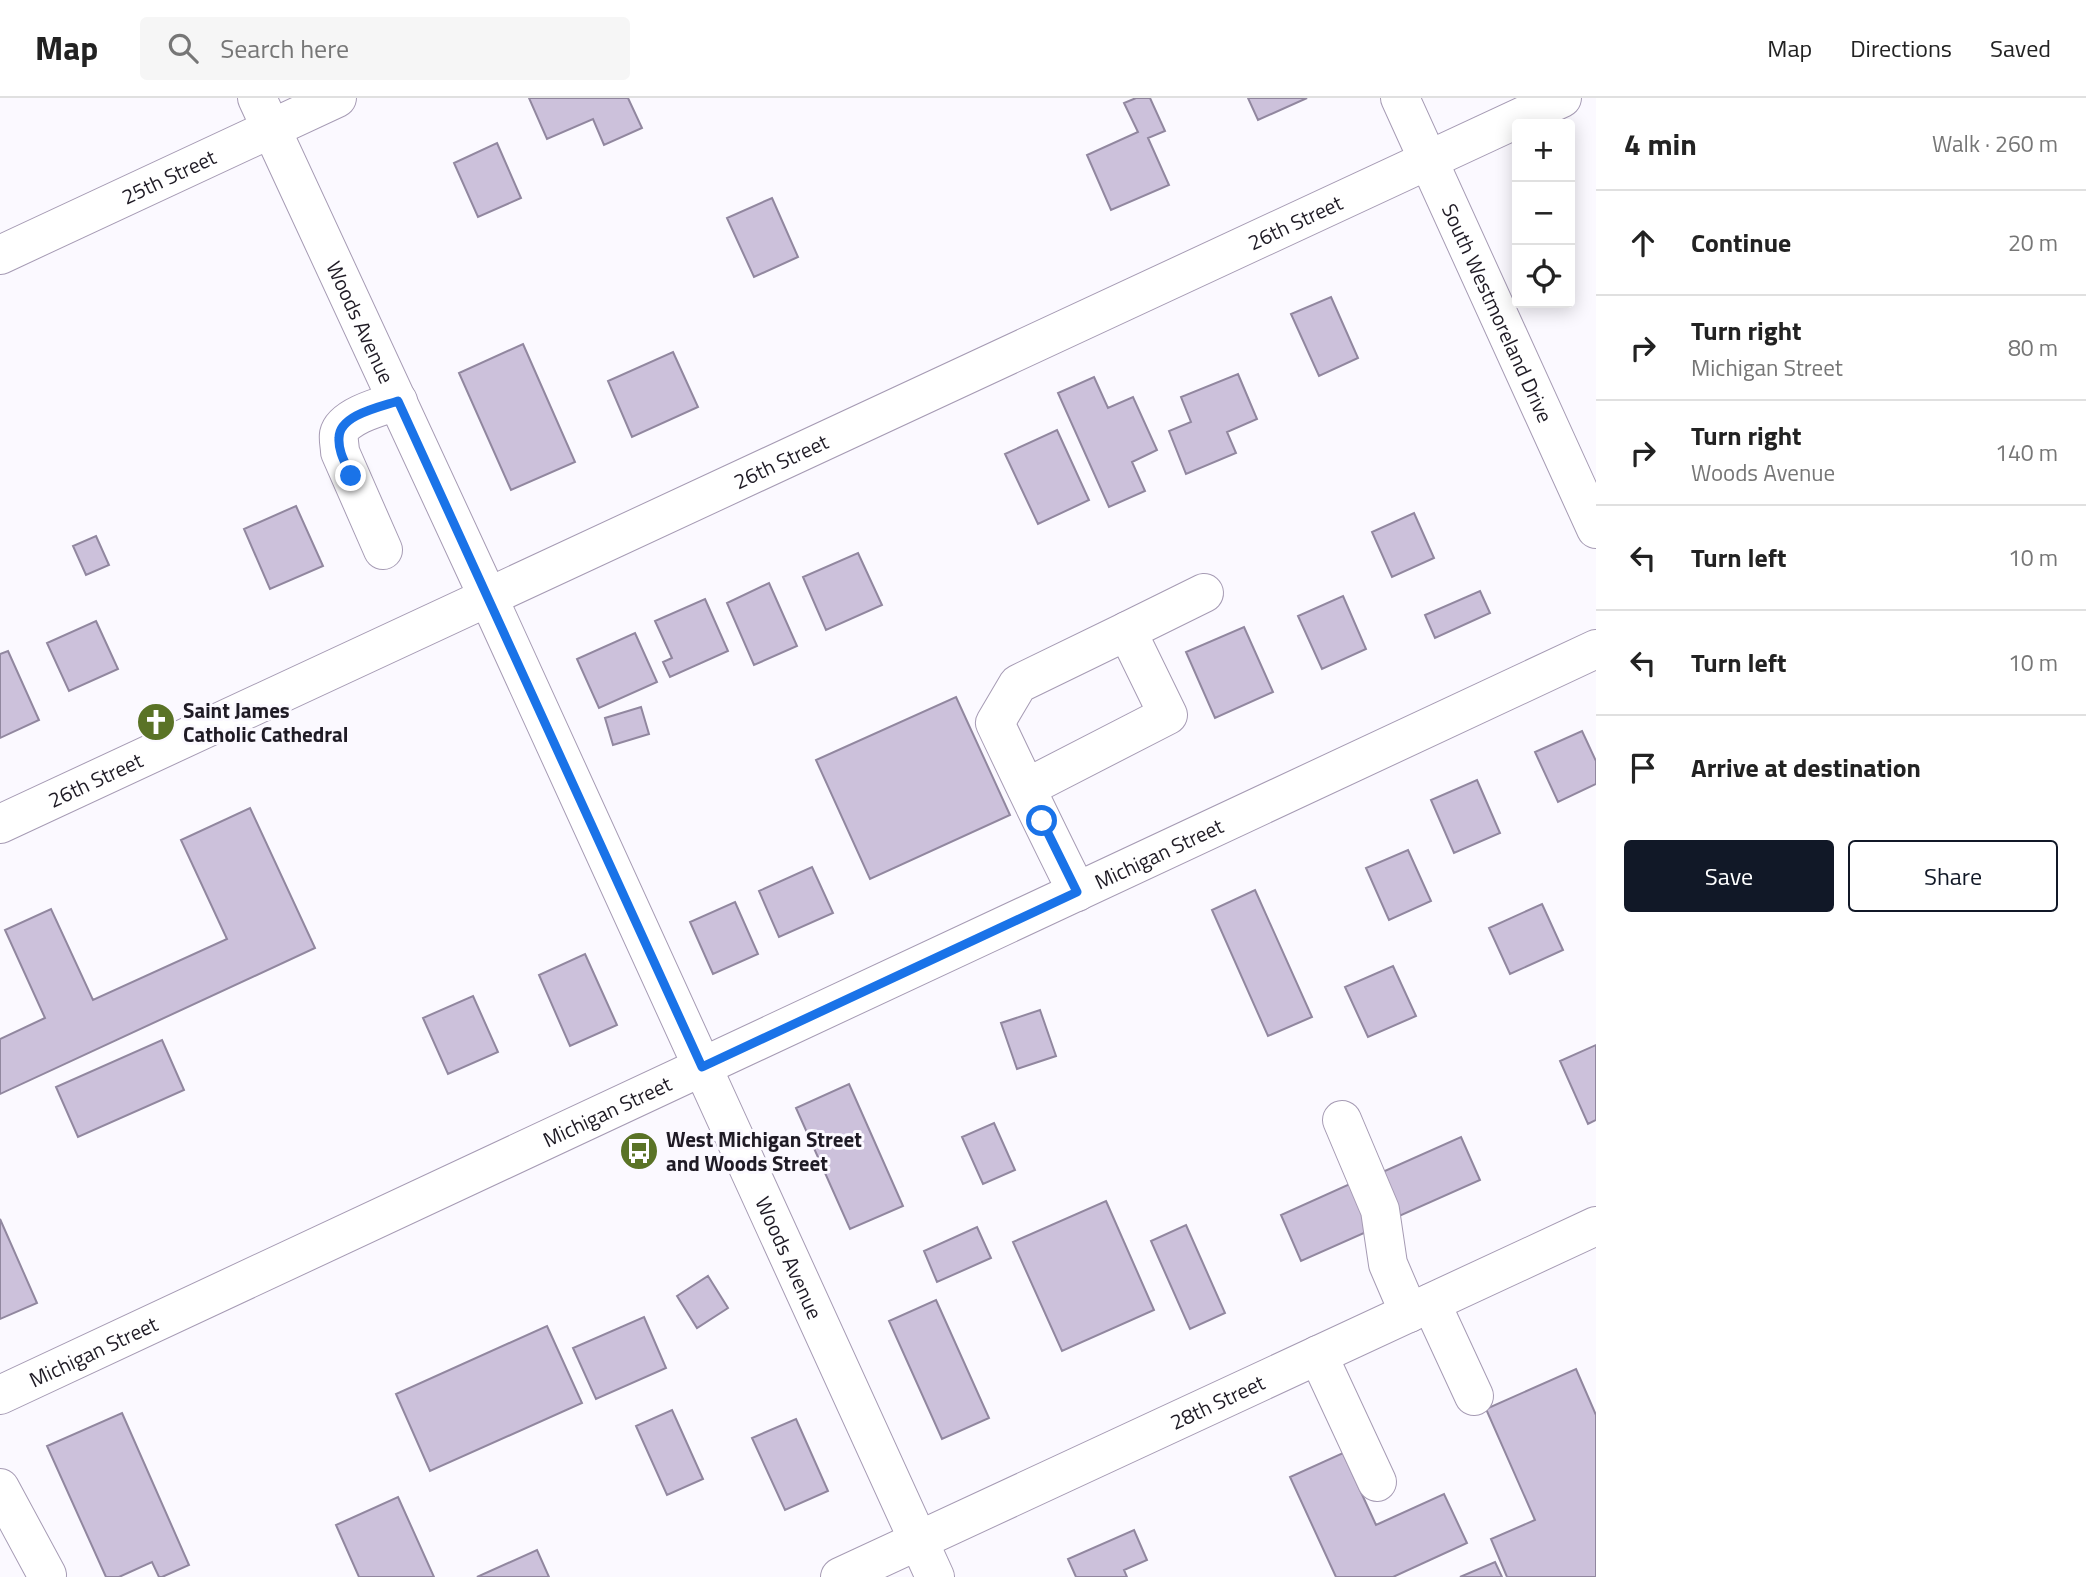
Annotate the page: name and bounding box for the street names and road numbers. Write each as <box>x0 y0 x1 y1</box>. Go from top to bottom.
street label: 25th Street <box>116 140 222 212</box>
street label: 26th Street <box>1242 186 1348 258</box>
street label: South Westmoreland Drive <box>1434 198 1561 428</box>
street label: Woods Avenue <box>319 256 403 389</box>
street label: 26th Street <box>728 425 834 497</box>
street label: 26th Street <box>43 744 148 816</box>
street label: Michigan Street <box>1089 809 1229 897</box>
street label: Michigan Street <box>537 1067 677 1155</box>
street label: Woods Avenue <box>747 1191 831 1324</box>
street label: Michigan Street <box>24 1307 163 1395</box>
street label: 28th Street <box>1165 1366 1270 1438</box>

